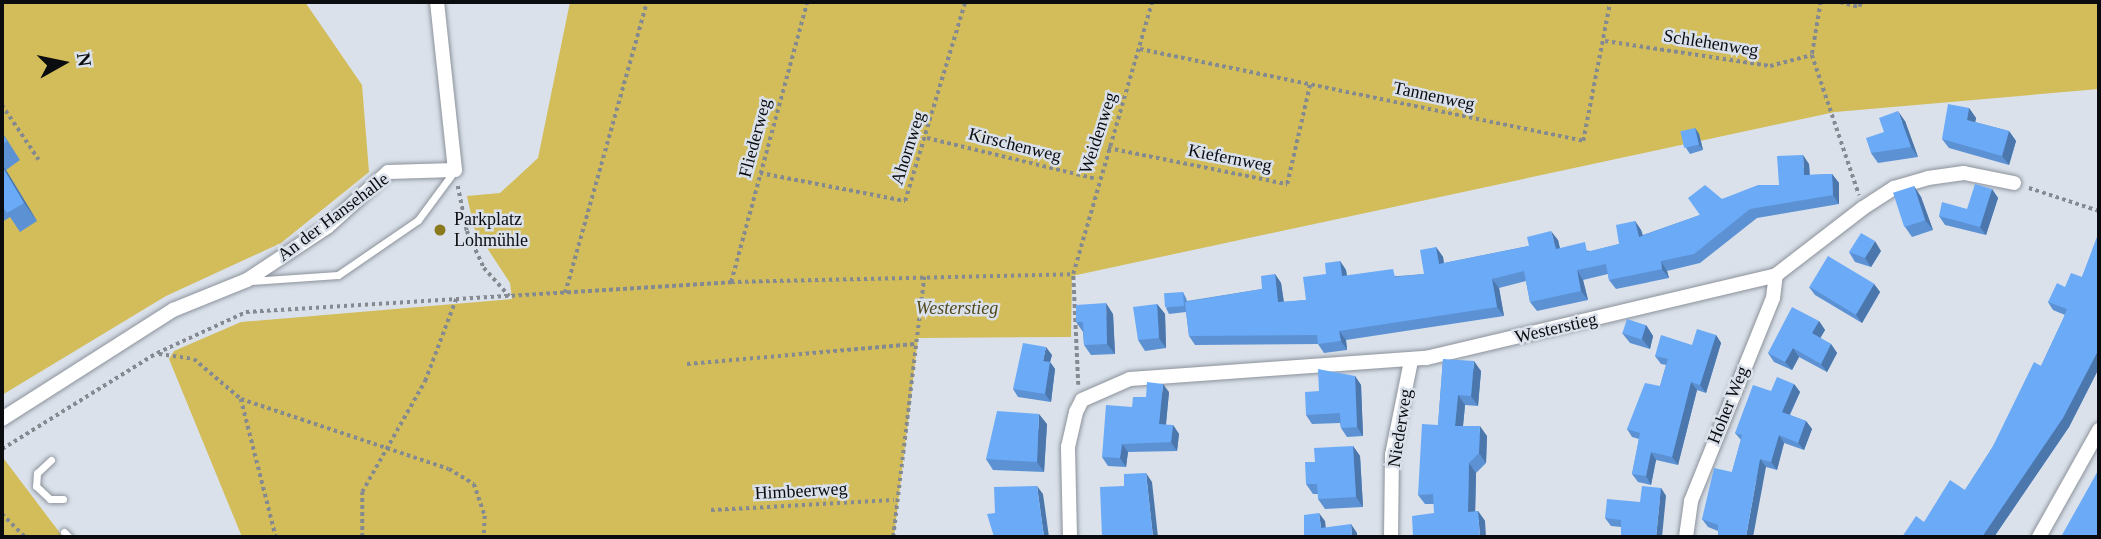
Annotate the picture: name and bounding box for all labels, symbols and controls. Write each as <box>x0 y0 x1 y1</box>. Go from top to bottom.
street label: Schlehenweg <box>1662 25 1760 61</box>
north arrow <box>28 28 98 98</box>
text: N <box>73 51 96 68</box>
street label: Tannenweg <box>1391 77 1477 115</box>
street label: Weidenweg <box>1075 89 1121 177</box>
street label: Fliederweg <box>734 96 776 180</box>
street label: Ahornweg <box>886 109 930 187</box>
street label: Kirschenweg <box>966 123 1064 167</box>
street label: Kiefernweg <box>1186 139 1274 177</box>
street label: An der Hansehalle <box>273 168 393 266</box>
place label: Parkplatz Lohmühle <box>454 209 528 252</box>
marker: Parkplatz Lohmühle <box>432 222 448 238</box>
park label: Westerstieg <box>916 297 998 319</box>
street label: Westerstieg <box>1513 308 1599 348</box>
street label: Hoher Weg <box>1703 363 1753 447</box>
street label: Niederweg <box>1383 387 1417 469</box>
street label: Himbeerweg <box>754 478 848 504</box>

